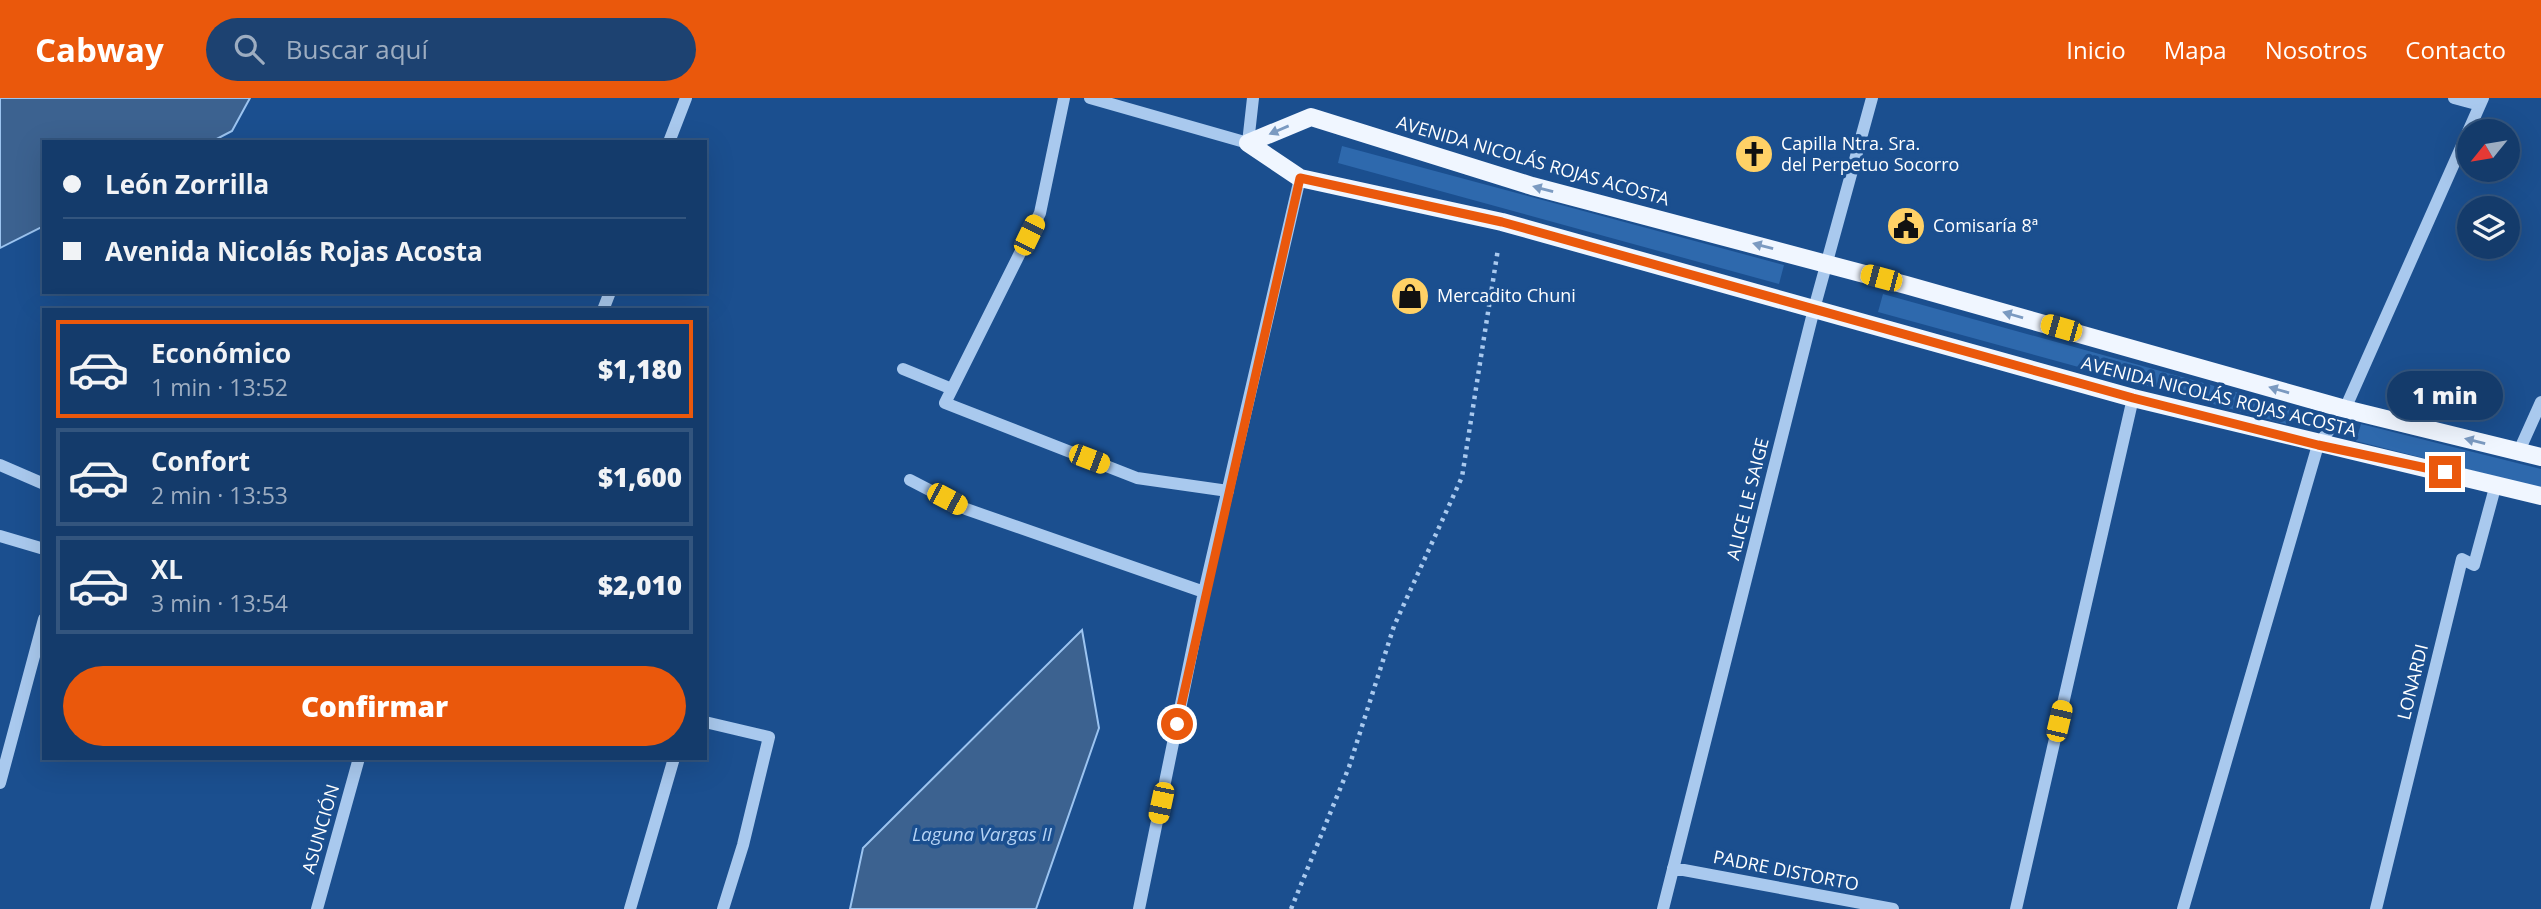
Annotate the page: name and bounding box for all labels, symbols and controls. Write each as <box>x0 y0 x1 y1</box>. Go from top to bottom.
search box <box>206 18 696 81</box>
text: Cabway <box>35 27 164 72</box>
icon: search <box>230 30 268 68</box>
text: Buscar aquí <box>286 31 428 67</box>
text: Inicio <box>2066 33 2126 66</box>
text: Mapa <box>2164 33 2227 66</box>
text: Nosotros <box>2265 33 2367 66</box>
text: Contacto <box>2405 33 2506 66</box>
street label: AVENIDA NICOLÁS ROJAS ACOSTA <box>1394 110 1673 211</box>
north arrow <box>2457 119 2520 182</box>
map controls <box>2457 119 2520 259</box>
one-way arrow <box>1269 125 1290 136</box>
place label: Capilla Ntra. Sra. del Perpetuo Socorro <box>1781 131 1959 176</box>
church icon: Capilla Ntra. Sra. del Perpetuo Socorro <box>1733 133 1775 175</box>
text: León Zorrilla <box>105 166 269 202</box>
one-way arrow <box>1531 183 1553 194</box>
button: layers <box>2457 196 2520 259</box>
public building icon: Comisaría 8ª <box>1885 205 1927 247</box>
car <box>1011 212 1048 258</box>
place label: Comisaría 8ª <box>1933 213 2038 237</box>
text: Avenida Nicolás Rojas Acosta <box>105 233 483 269</box>
one-way arrow <box>1752 241 1773 251</box>
car <box>1858 262 1905 294</box>
shop icon: Mercadito Chuni <box>1389 275 1431 317</box>
place label: Mercadito Chuni <box>1437 283 1576 307</box>
one-way arrow <box>2002 309 2024 320</box>
car <box>2038 312 2085 344</box>
text: Económico <box>151 335 291 371</box>
icon: car <box>67 338 130 401</box>
street label: AVENIDA NICOLÁS ROJAS ACOSTA <box>2079 350 2360 442</box>
text: $1,180 <box>598 351 682 387</box>
callout: 1 min <box>2387 370 2503 420</box>
text: 1 min · 13:52 <box>151 371 288 403</box>
text: 1 min <box>2412 379 2478 411</box>
one-way arrow <box>2268 384 2290 395</box>
street label: ALICE LE SAIGE <box>1720 435 1774 562</box>
one-way arrow <box>2464 435 2486 446</box>
car <box>1066 442 1113 476</box>
text: Confort <box>151 443 250 479</box>
icon: car <box>67 446 130 509</box>
route end <box>2429 456 2461 488</box>
text: $1,600 <box>598 459 682 495</box>
text: 2 min · 13:53 <box>151 479 288 511</box>
car <box>924 480 971 518</box>
text: XL <box>151 551 183 587</box>
icon: car <box>67 554 130 617</box>
text: $2,010 <box>598 567 682 603</box>
text: 3 min · 13:54 <box>151 587 288 619</box>
street label: LONARDI <box>2391 641 2433 722</box>
button: Confirmar <box>63 666 686 746</box>
car <box>2045 698 2074 744</box>
route start <box>1161 708 1193 740</box>
car <box>1147 780 1176 826</box>
street label: ASUNCIÓN <box>296 781 344 876</box>
water label: Laguna Vargas II <box>912 821 1053 847</box>
street label: PADRE DISTORTO <box>1711 844 1861 896</box>

